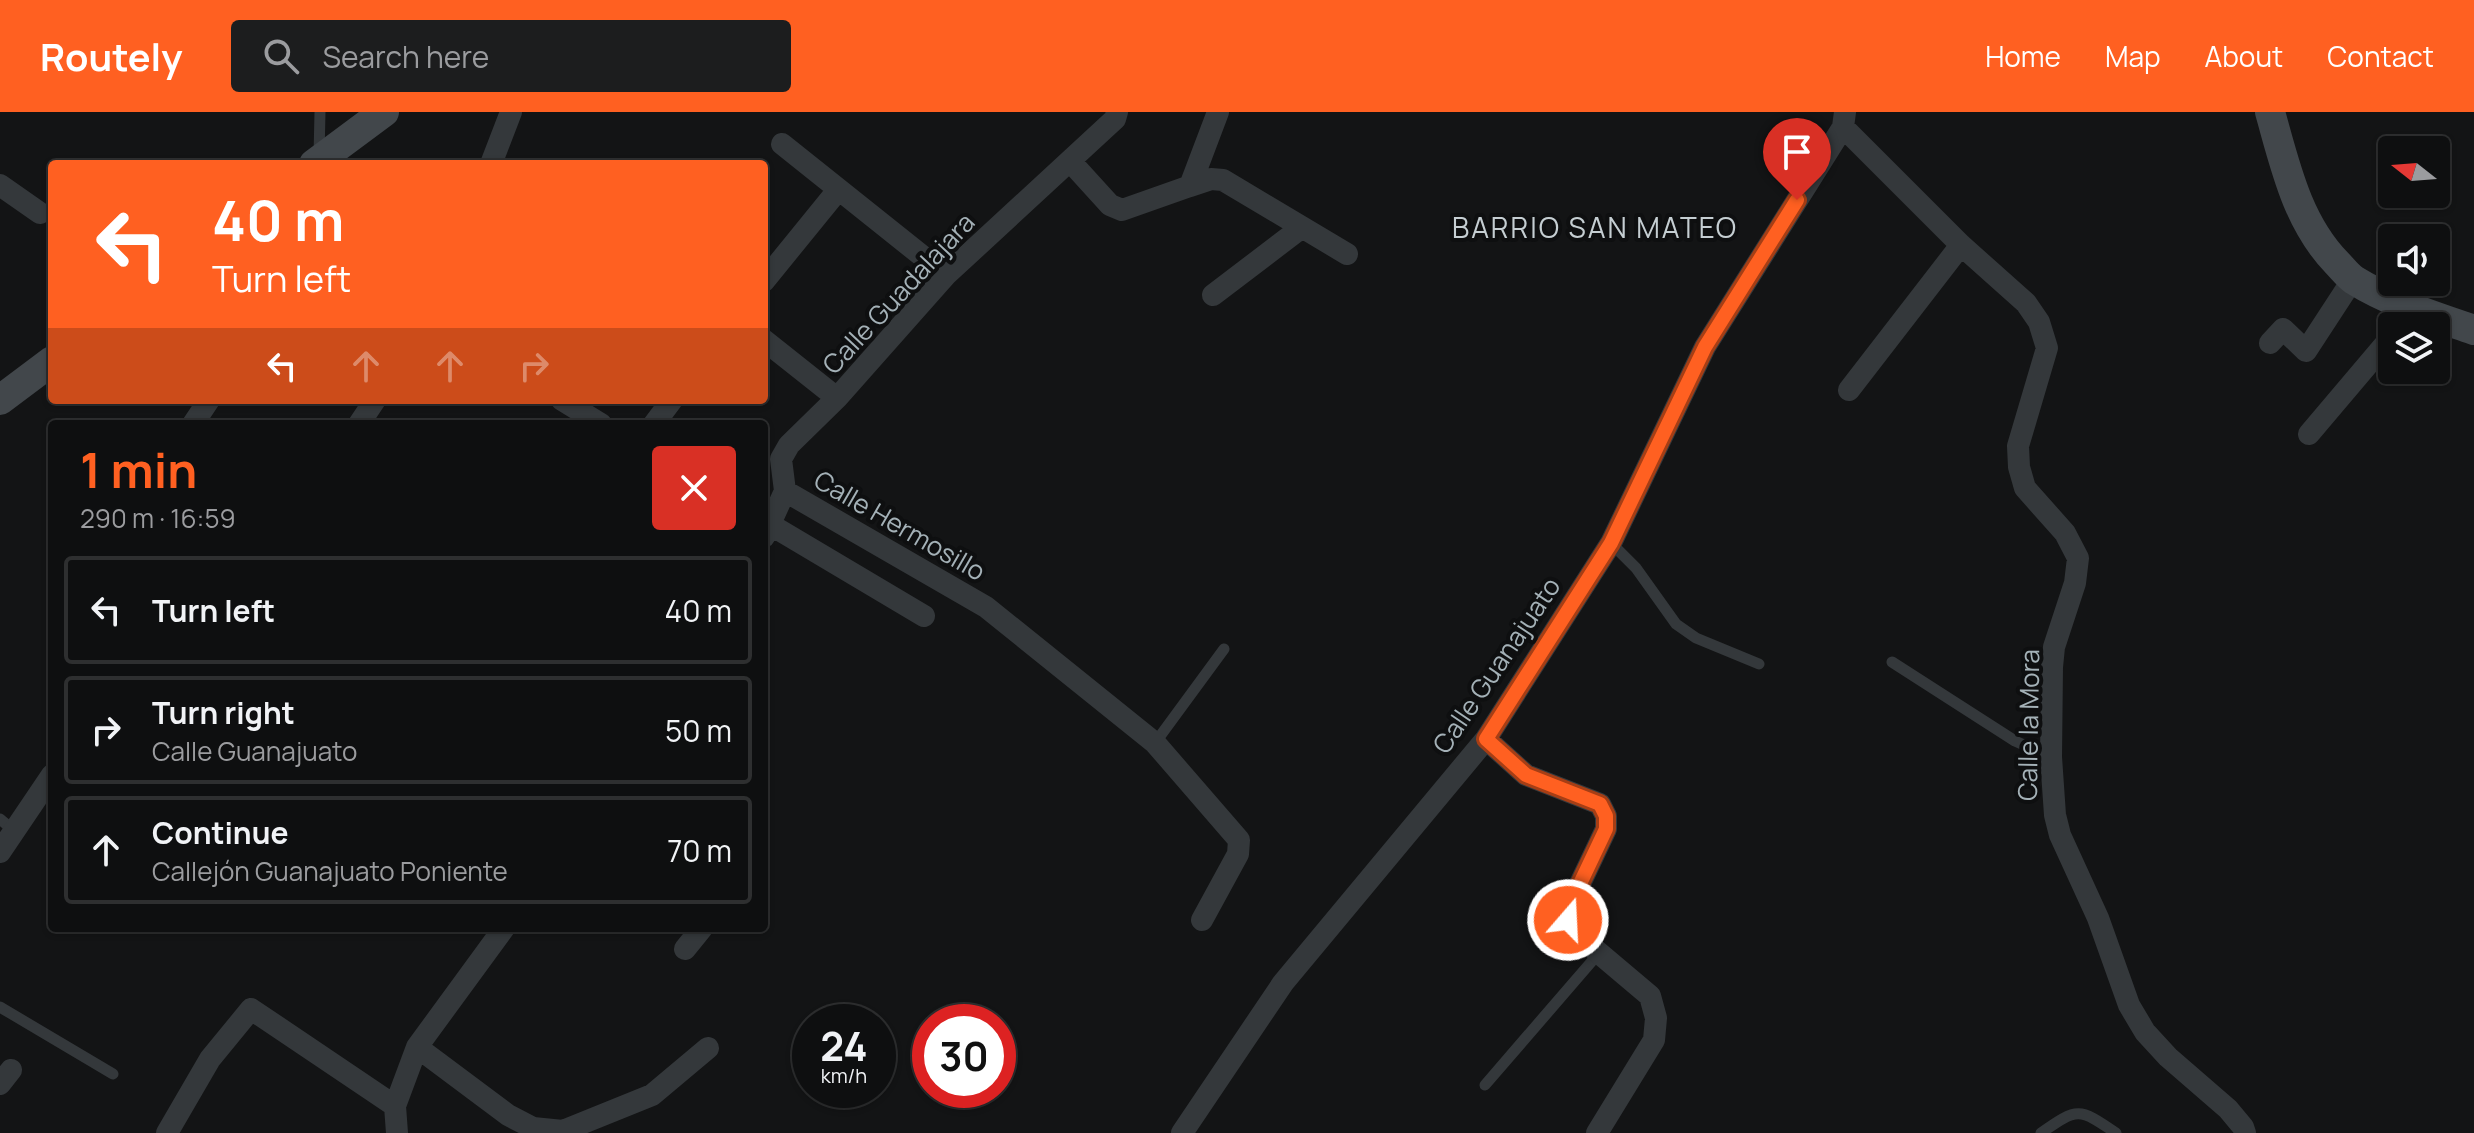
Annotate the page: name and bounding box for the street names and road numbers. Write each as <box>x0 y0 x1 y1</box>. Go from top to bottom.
street label: Calle Guadalajara <box>814 205 982 381</box>
street label: Calle Hermosillo <box>808 461 992 589</box>
street label: Calle Guanajuato <box>1424 570 1568 760</box>
street label: Calle la Mora <box>2009 649 2047 801</box>

